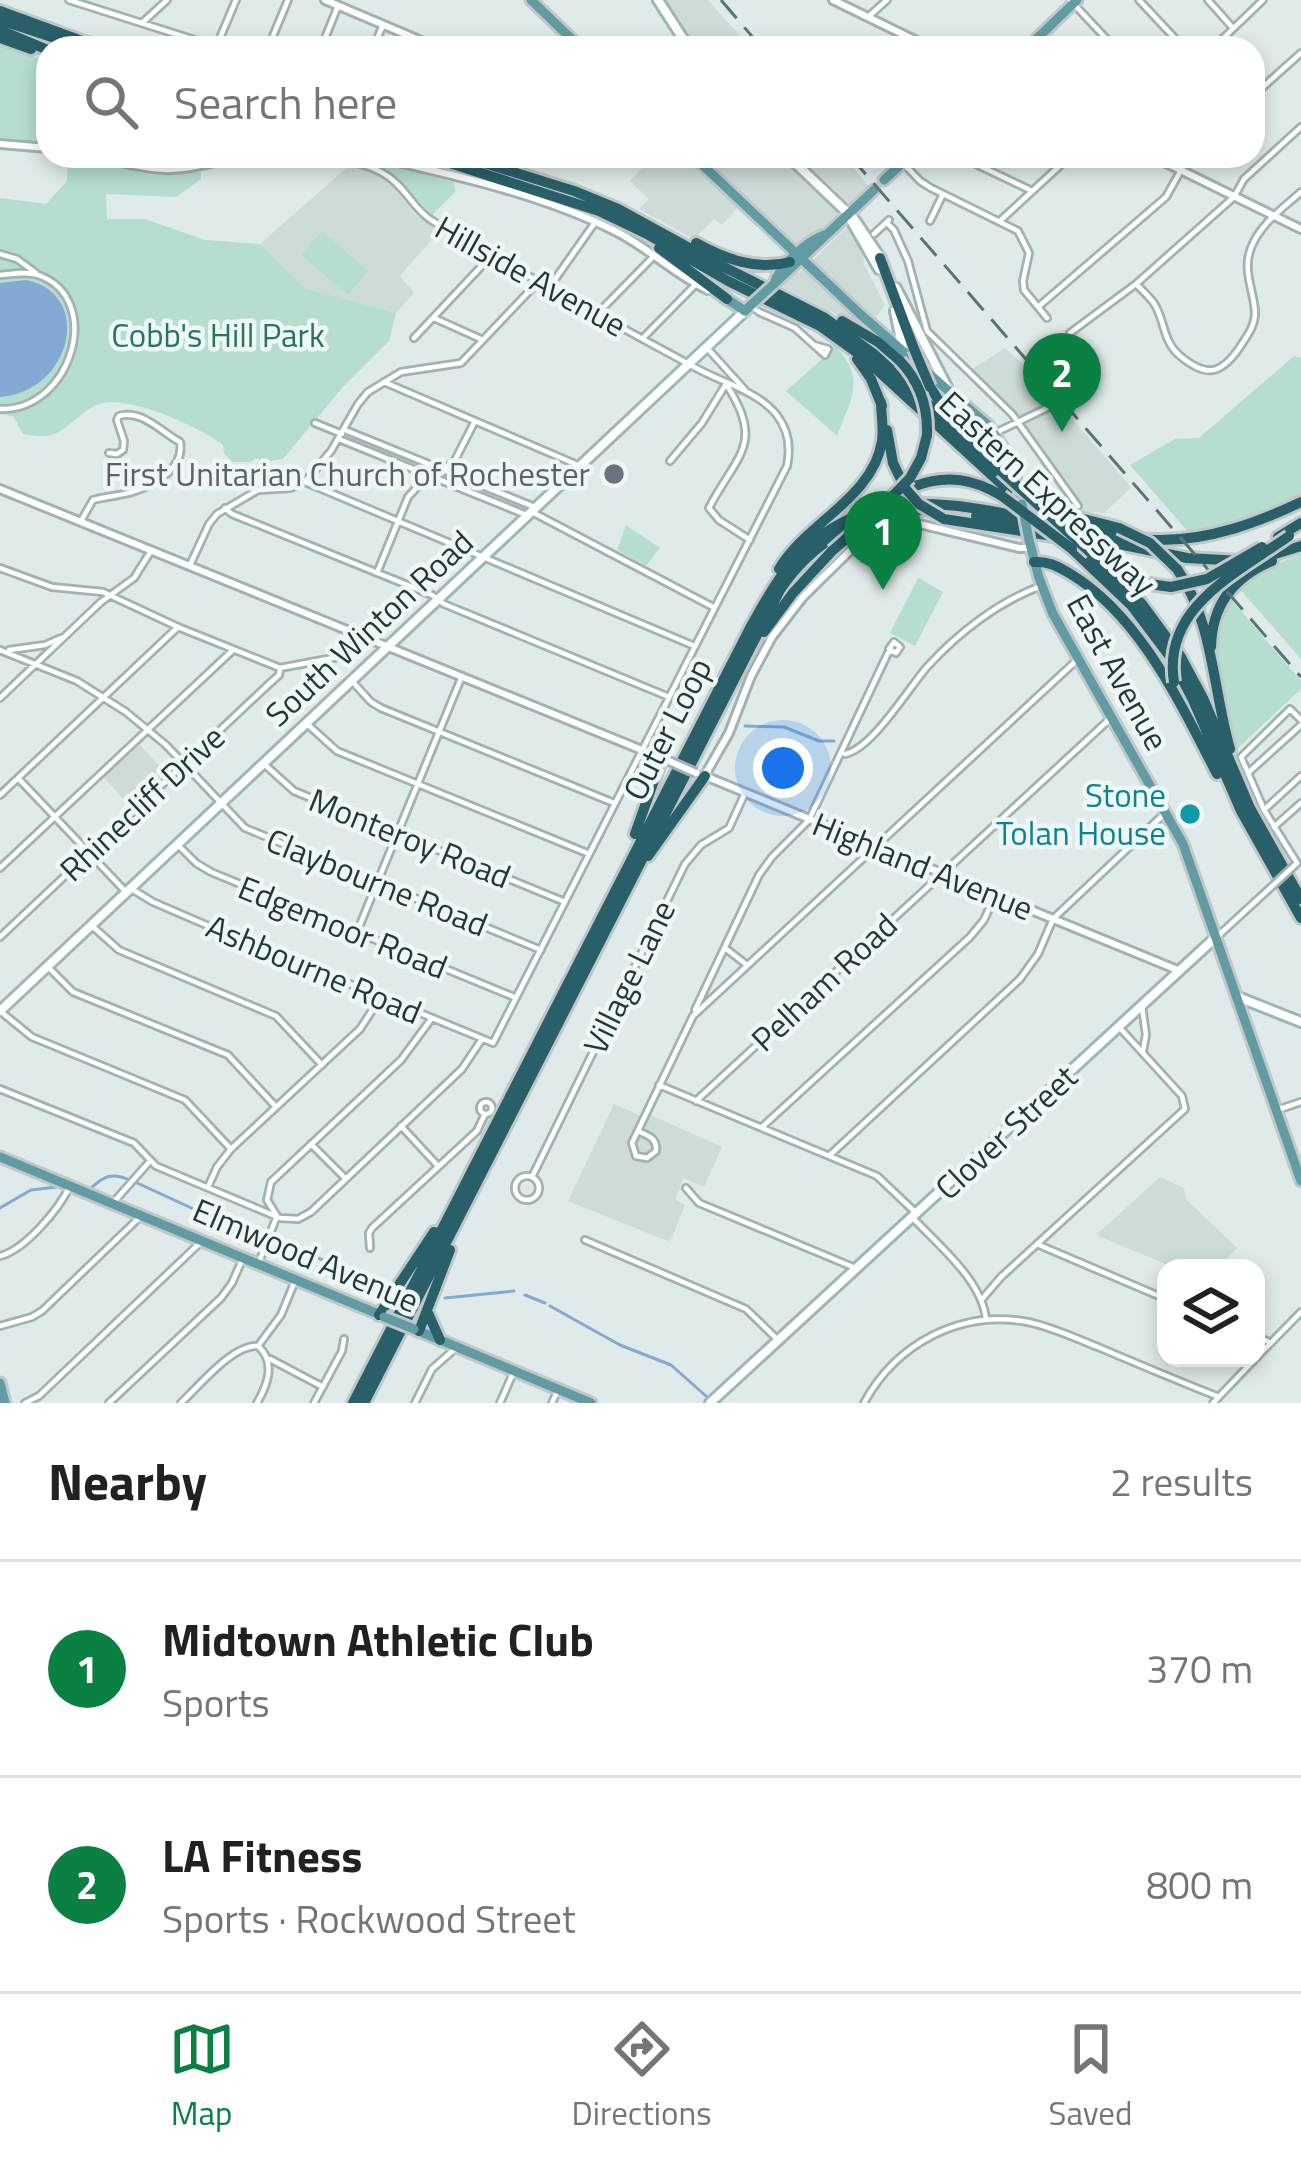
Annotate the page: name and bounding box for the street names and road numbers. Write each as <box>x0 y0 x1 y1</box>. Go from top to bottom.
street label: Hillside Avenue <box>426 203 636 349</box>
street label: Eastern Expressway <box>928 379 1168 607</box>
street label: South Winton Road <box>254 518 484 738</box>
street label: East Avenue <box>1054 585 1182 759</box>
street label: Outer Loop <box>610 649 724 809</box>
street label: Rhinecliff Drive <box>48 713 236 893</box>
street label: Monteroy Road <box>302 775 518 901</box>
street label: Highland Avenue <box>805 799 1041 933</box>
street label: Claybourne Road <box>259 815 495 949</box>
street label: Edgemoor Road <box>231 862 455 992</box>
street label: Village Lane <box>570 892 688 1062</box>
street label: Ashbourne Road <box>199 901 429 1037</box>
street label: Pelham Road <box>740 901 908 1063</box>
street label: Clover Street <box>924 1052 1089 1211</box>
street label: Elmwood Avenue <box>185 1185 427 1325</box>

